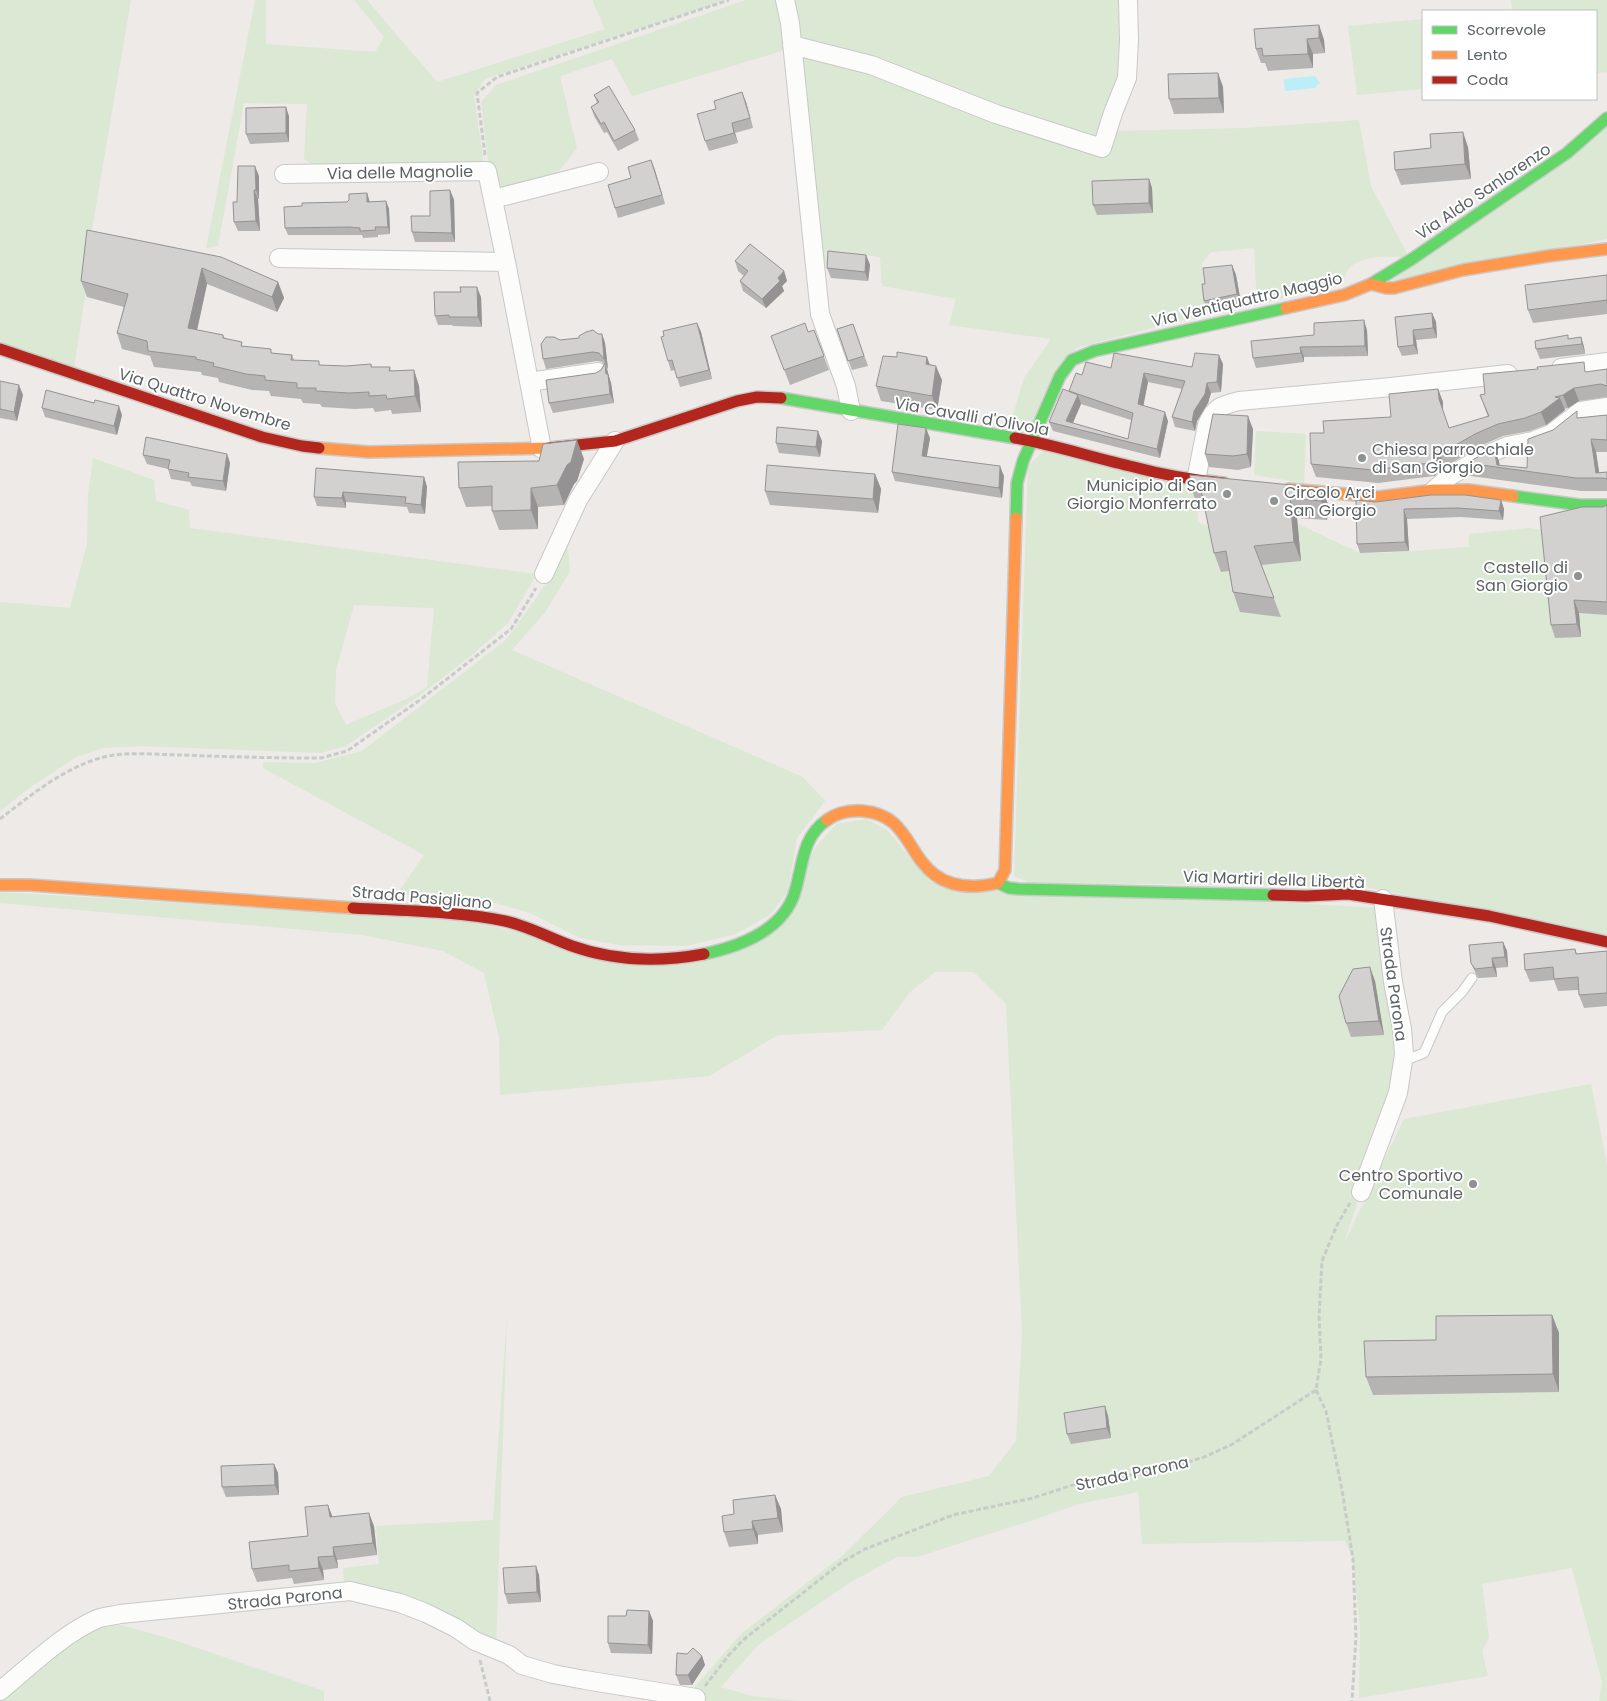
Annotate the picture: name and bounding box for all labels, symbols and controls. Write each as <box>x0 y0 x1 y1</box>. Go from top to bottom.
legend <box>1422 10 1597 100</box>
text: Scorrevole <box>1467 19 1546 40</box>
text: Lento <box>1467 44 1507 65</box>
text: Coda <box>1467 69 1508 90</box>
street label: Via Aldo Sanlorenzo <box>1411 138 1555 245</box>
street label: Via delle Magnolie <box>327 160 473 185</box>
street label: Via Ventiquattro Maggio <box>1150 266 1345 333</box>
street label: Via Quattro Novembre <box>116 362 294 437</box>
street label: Via Cavalli d'Olivola <box>893 392 1051 441</box>
place label: Chiesa parrocchiale di San Giorgio <box>1372 438 1534 479</box>
marker: Chiesa parrocchiale di San Giorgio <box>1356 452 1368 464</box>
place label: Municipio di San Giorgio Monferrato <box>1067 474 1217 515</box>
place label: Circolo Arci San Giorgio <box>1284 481 1376 522</box>
marker: Municipio di San Giorgio Monferrato <box>1221 488 1233 500</box>
marker: Circolo Arci San Giorgio <box>1268 495 1280 507</box>
place label: Castello di San Giorgio <box>1476 556 1568 597</box>
marker: Castello di San Giorgio <box>1572 570 1584 582</box>
street label: Via Martiri della Libertà <box>1183 865 1365 894</box>
street label: Strada Pasigliano <box>351 880 493 915</box>
street label: Strada Parona <box>1374 925 1413 1043</box>
place label: Centro Sportivo Comunale <box>1339 1164 1463 1205</box>
marker: Centro Sportivo Comunale <box>1467 1178 1479 1190</box>
street label: Strada Parona <box>1073 1450 1191 1497</box>
street label: Strada Parona <box>227 1581 344 1616</box>

